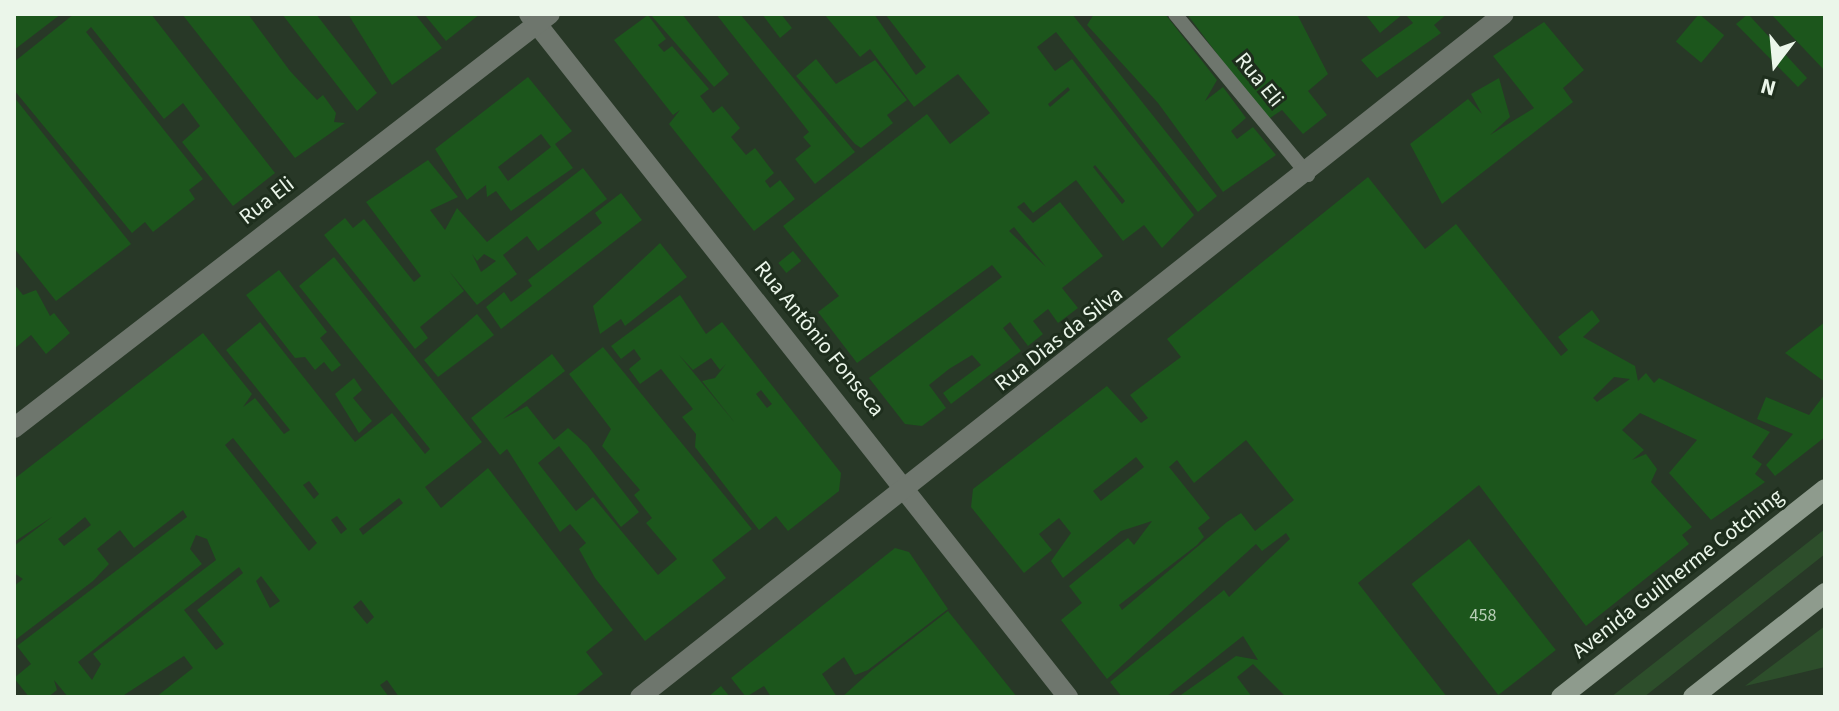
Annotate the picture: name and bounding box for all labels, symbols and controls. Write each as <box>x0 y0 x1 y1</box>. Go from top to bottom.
north arrow <box>1735 24 1815 104</box>
street label: Rua Eli <box>1229 47 1289 113</box>
text: N <box>1757 70 1780 104</box>
street label: Rua Eli <box>234 171 300 231</box>
street label: Rua Antônio Fonseca <box>748 256 890 422</box>
street label: Rua Dias da Silva <box>990 281 1128 397</box>
street label: Avenida Guilherme Cotching <box>1567 483 1789 665</box>
house number: 458 <box>1470 605 1496 627</box>

